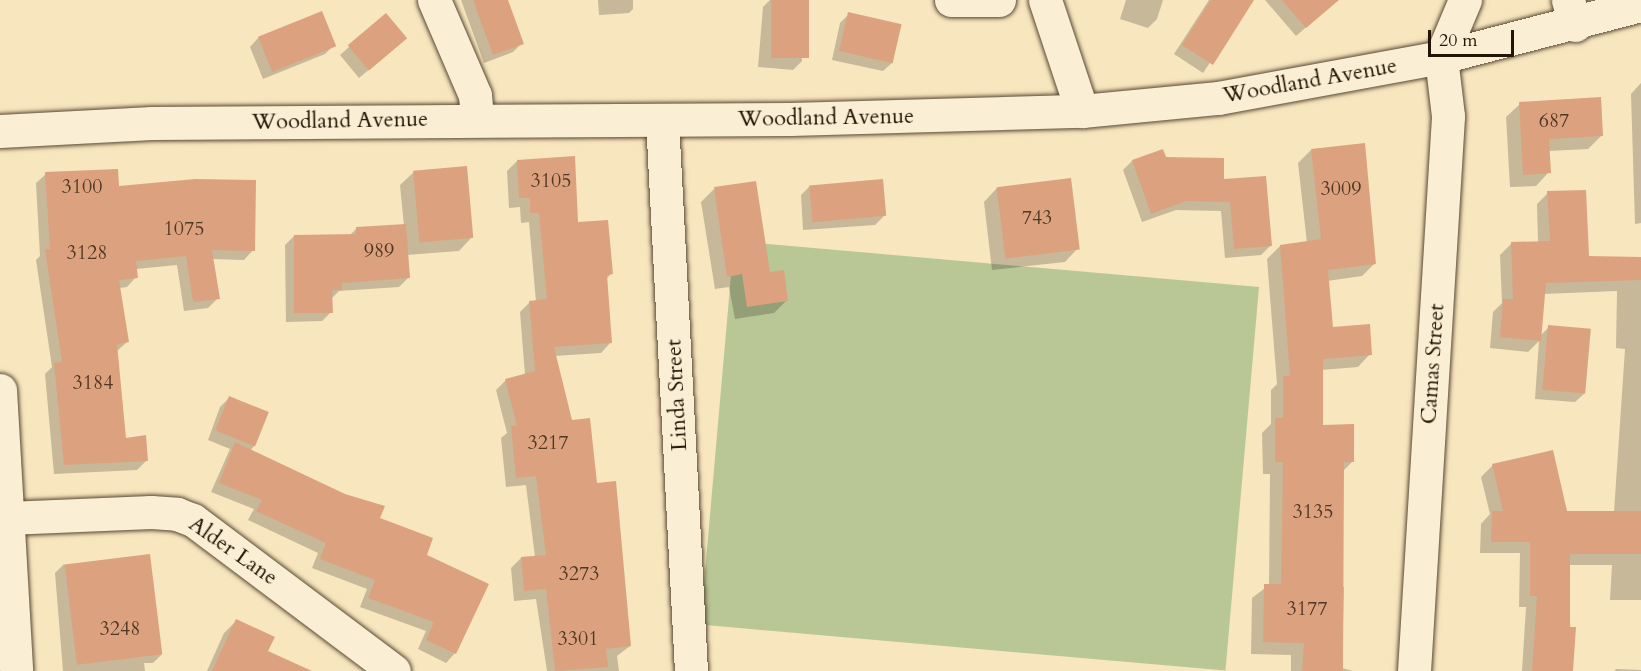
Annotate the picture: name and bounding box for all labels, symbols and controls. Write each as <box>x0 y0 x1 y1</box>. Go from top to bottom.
scale bar <box>1431 18 1516 56</box>
text: 20 m <box>1439 28 1478 53</box>
street label: Woodland Avenue <box>1221 53 1399 109</box>
street label: Woodland Avenue <box>738 103 914 133</box>
street label: Woodland Avenue <box>252 106 428 136</box>
house number: 687 <box>1539 108 1569 132</box>
house number: 3105 <box>531 168 571 192</box>
house number: 3100 <box>62 174 102 198</box>
house number: 3009 <box>1321 176 1361 200</box>
house number: 743 <box>1022 205 1052 229</box>
house number: 1075 <box>164 216 204 240</box>
house number: 989 <box>364 238 394 262</box>
house number: 3128 <box>67 240 107 264</box>
street label: Camas Street <box>1416 303 1450 425</box>
street label: Linda Street <box>661 338 693 452</box>
house number: 3184 <box>73 370 113 394</box>
house number: 3217 <box>528 430 568 454</box>
house number: 3135 <box>1293 499 1333 523</box>
street label: Alder Lane <box>184 511 282 591</box>
house number: 3273 <box>559 561 599 585</box>
house number: 3177 <box>1287 596 1327 620</box>
house number: 3248 <box>100 616 140 640</box>
house number: 3301 <box>558 626 598 650</box>

